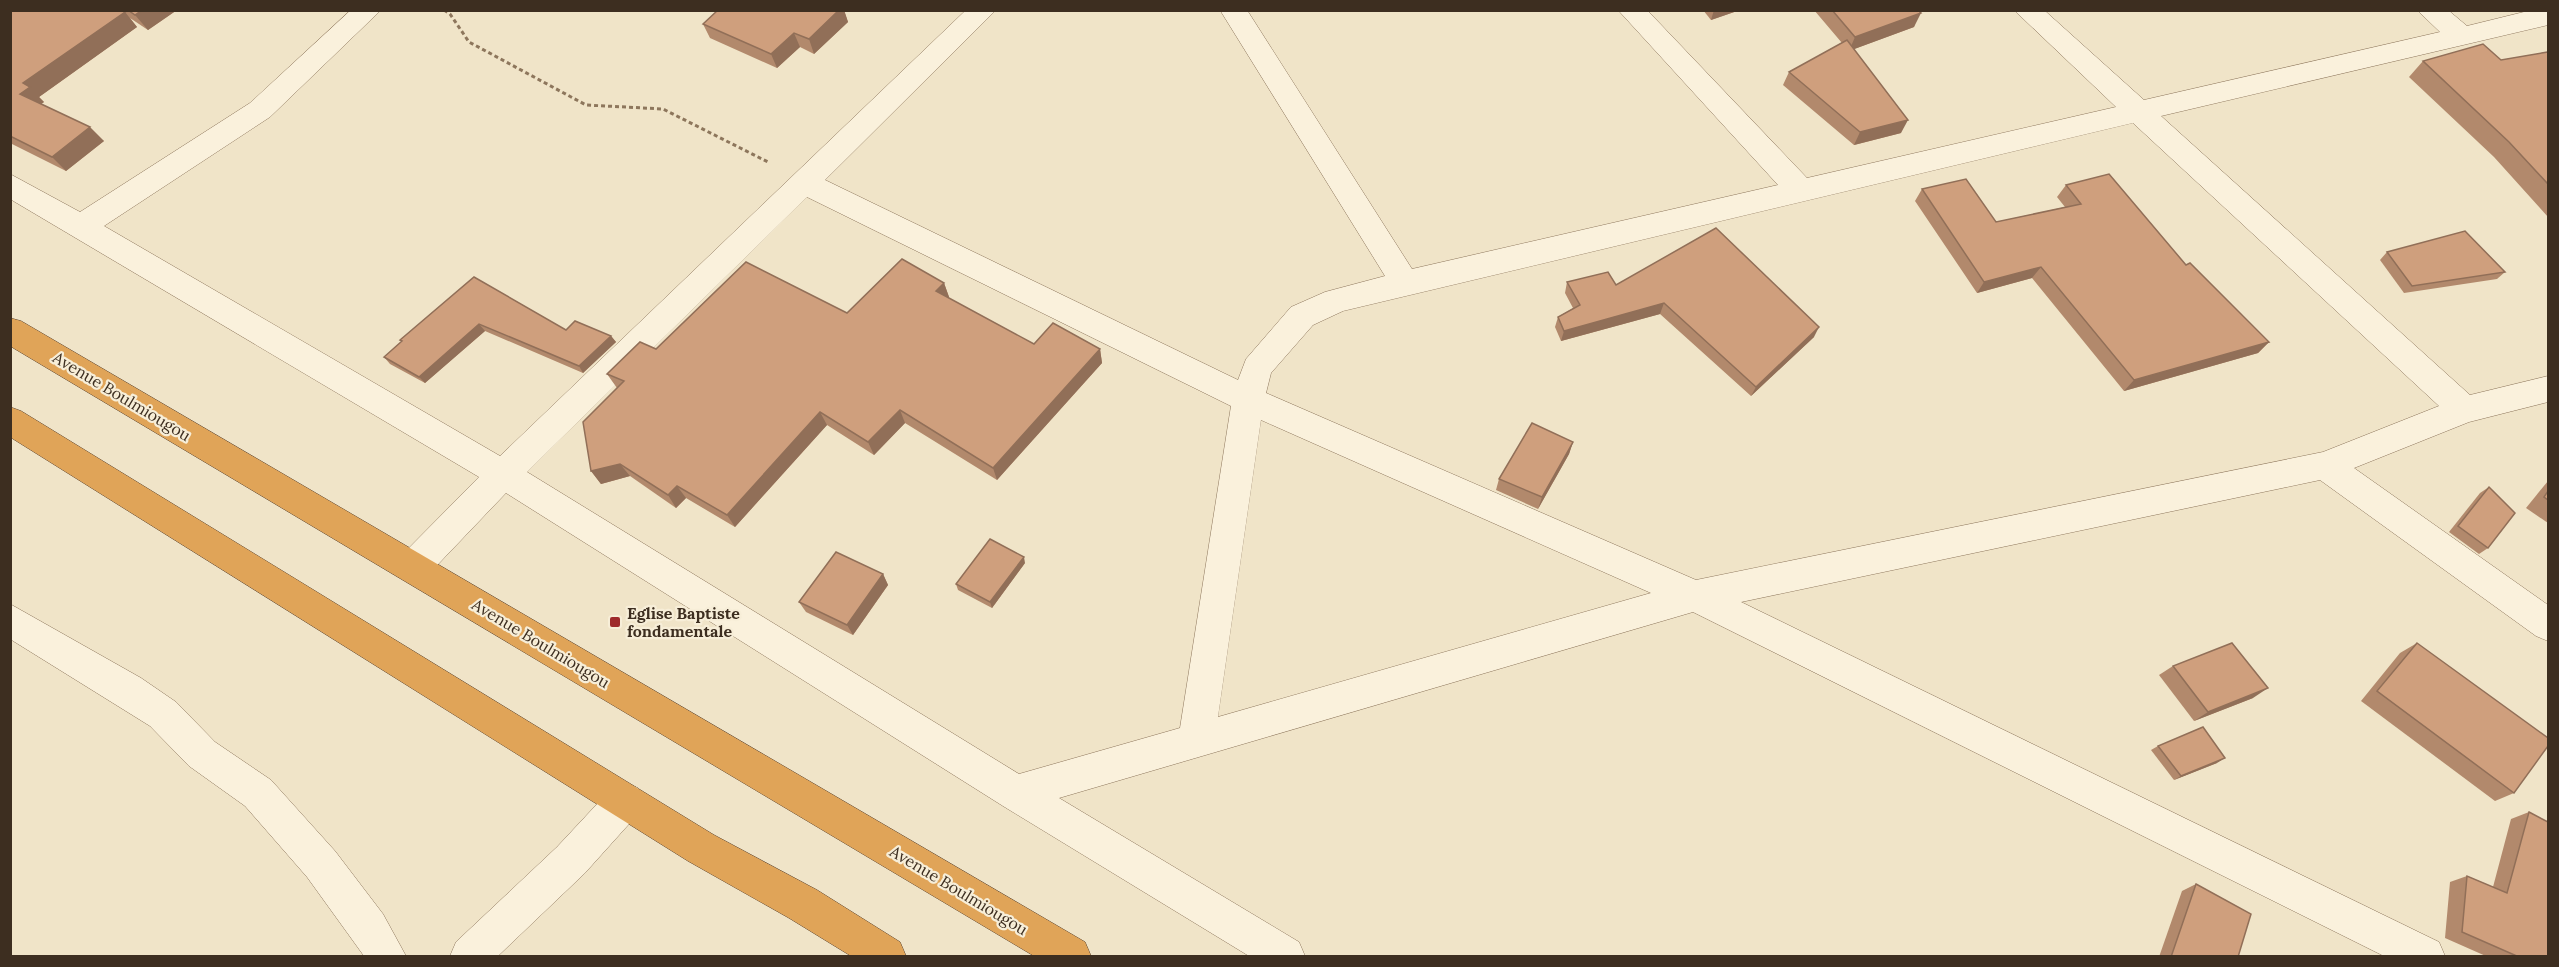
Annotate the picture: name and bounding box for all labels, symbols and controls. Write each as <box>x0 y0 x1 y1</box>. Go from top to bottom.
street label: Avenue Boulmiougou <box>49 346 195 445</box>
street label: Avenue Boulmiougou <box>468 593 614 692</box>
place label: Eglise Baptiste fondamentale <box>627 603 740 641</box>
marker: Eglise Baptiste fondamentale <box>608 615 622 629</box>
street label: Avenue Boulmiougou <box>886 840 1032 939</box>

